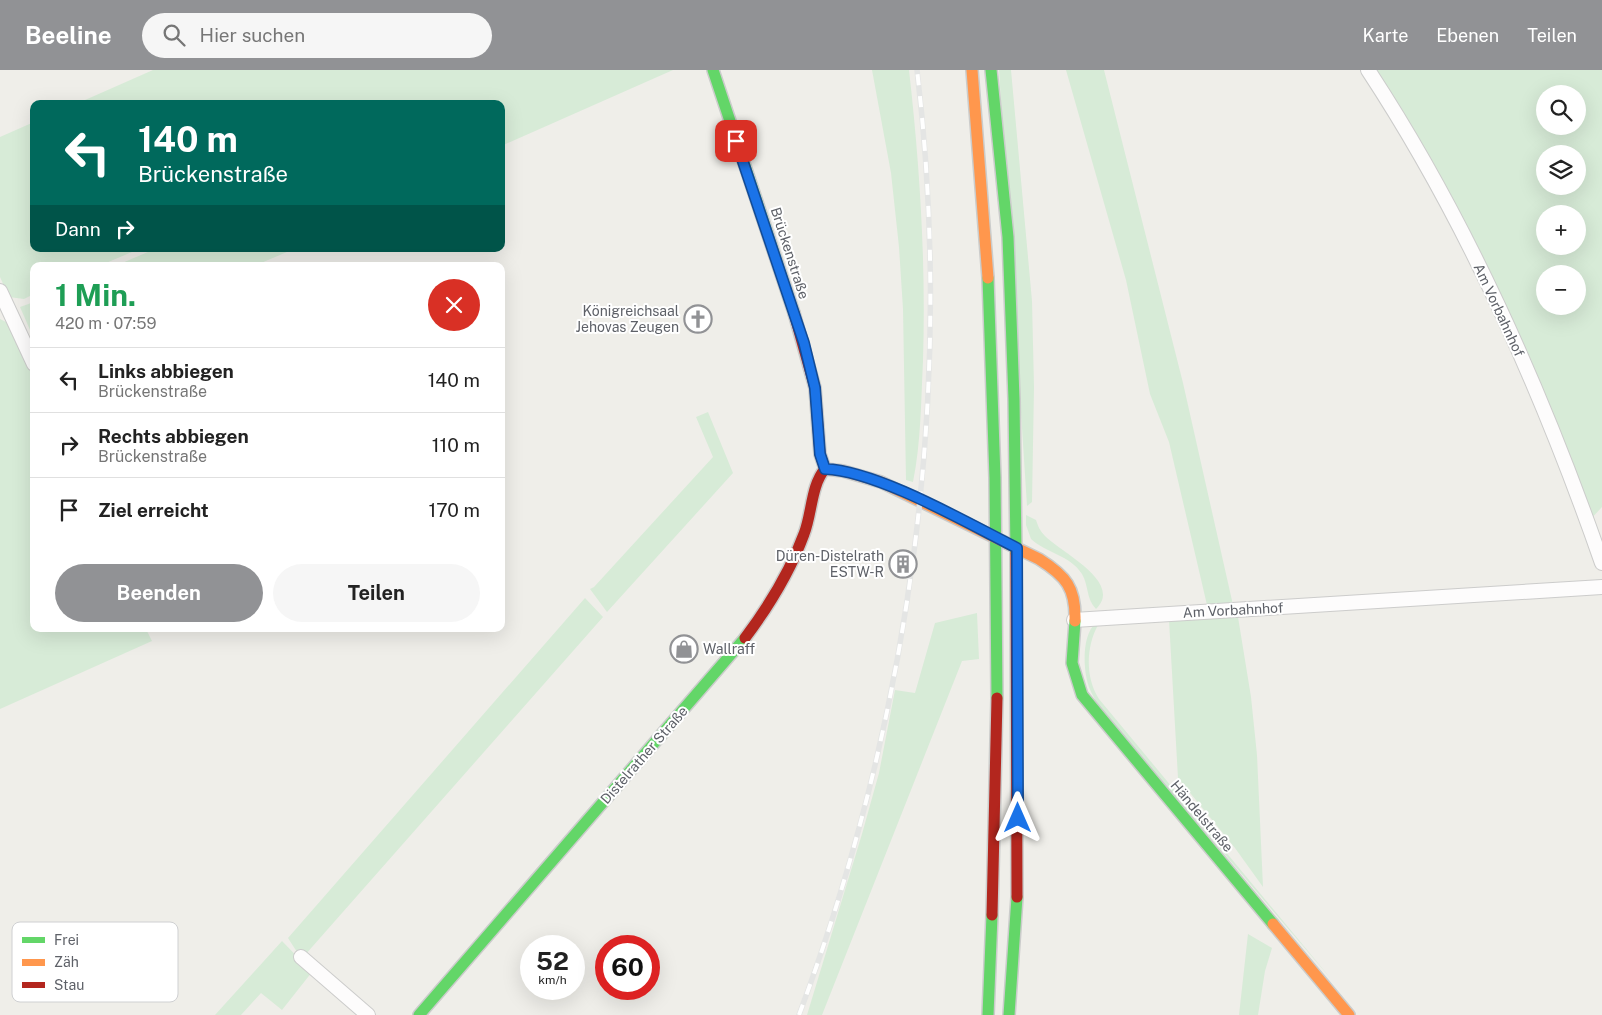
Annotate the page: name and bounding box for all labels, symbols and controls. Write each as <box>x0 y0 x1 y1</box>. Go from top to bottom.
search box <box>142 13 492 58</box>
text: Beeline <box>25 21 112 49</box>
icon: search <box>160 21 188 49</box>
text: Hier suchen <box>200 24 305 46</box>
text: Karte <box>1363 25 1408 46</box>
text: Ebenen <box>1436 25 1499 46</box>
text: Teilen <box>1527 25 1577 46</box>
map controls <box>1536 85 1586 315</box>
button: search <box>1536 85 1586 135</box>
text: 140 m <box>138 119 238 160</box>
icon: left <box>55 120 120 185</box>
pin <box>715 120 757 162</box>
icon: arrive <box>722 127 750 155</box>
button: layers <box>1536 145 1586 195</box>
text: Brückenstraße <box>138 161 288 187</box>
street label: Brückenstraße <box>768 205 812 301</box>
button: + <box>1536 205 1586 255</box>
icon: right <box>111 215 139 243</box>
text: Dann <box>55 218 101 240</box>
street label: Am Vorbahnhof <box>1470 261 1528 359</box>
button: − <box>1536 265 1586 315</box>
text: 1 Min. <box>55 277 136 313</box>
button: close <box>428 279 480 331</box>
place label: Königreichsaal Jehovas Zeugen <box>576 303 679 335</box>
church icon: Königreichsaal Jehovas Zeugen <box>683 304 713 334</box>
text: 420 m · 07:59 <box>55 314 156 333</box>
text: Links abbiegen <box>98 360 234 382</box>
icon: left <box>55 366 83 394</box>
text: 140 m <box>428 369 480 391</box>
text: Brückenstraße <box>98 382 207 401</box>
text: Rechts abbiegen <box>98 425 249 447</box>
icon: right <box>55 431 83 459</box>
text: 110 m <box>432 434 480 456</box>
text: Brückenstraße <box>98 447 207 466</box>
icon: arrive <box>55 496 83 524</box>
text: Ziel erreicht <box>98 499 209 521</box>
text: 170 m <box>429 499 480 521</box>
place label: Düren-Distelrath ESTW-R <box>776 548 884 580</box>
building icon: Düren-Distelrath ESTW-R <box>888 549 918 579</box>
button: Beenden <box>55 564 263 622</box>
button: Teilen <box>273 564 480 622</box>
street label: Am Vorbahnhof <box>1182 599 1284 621</box>
shop icon: Wallraff <box>669 634 699 664</box>
place label: Wallraff <box>703 641 756 657</box>
street label: Distelrather Straße <box>597 703 691 807</box>
street label: Händelstraße <box>1167 777 1237 855</box>
position arrow <box>991 791 1043 843</box>
legend <box>12 922 178 1002</box>
text: Frei <box>54 932 79 948</box>
speed limit sign: 60 <box>595 935 660 1000</box>
text: 52 <box>536 946 569 976</box>
text: Zäh <box>54 954 79 970</box>
text: km/h <box>538 973 567 987</box>
text: Stau <box>54 977 84 993</box>

